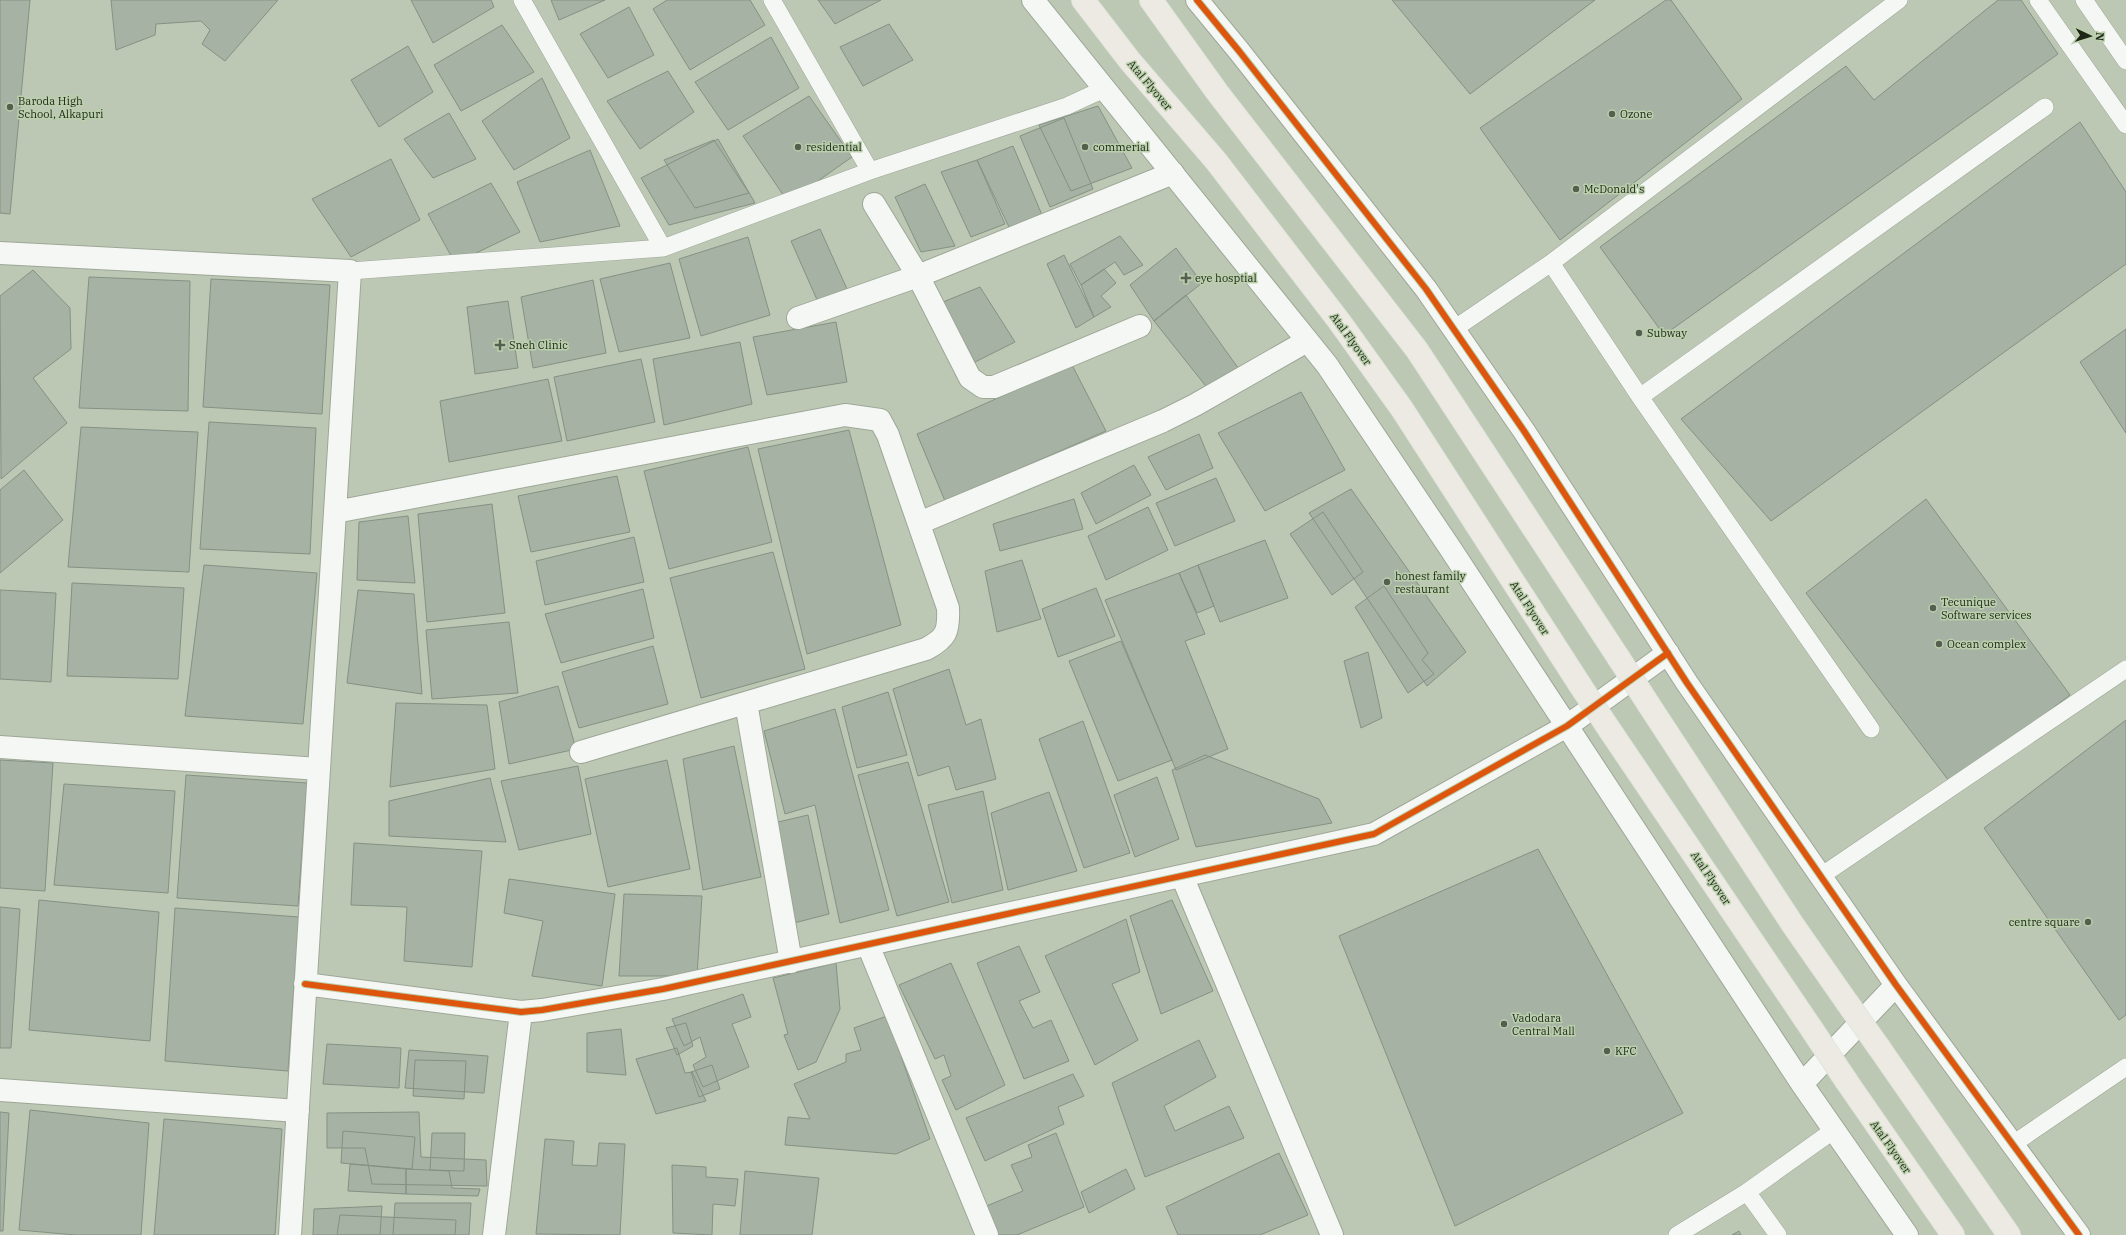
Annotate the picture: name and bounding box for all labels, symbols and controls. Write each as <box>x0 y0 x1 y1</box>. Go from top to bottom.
north arrow <box>2070 16 2110 56</box>
text: N <box>2093 32 2107 42</box>
street label: Atal Flyover <box>1125 57 1175 113</box>
place label: Baroda High School, Alkapuri <box>18 94 104 121</box>
marker: Baroda High School, Alkapuri <box>5 102 15 112</box>
place label: Ozone <box>1620 107 1653 121</box>
marker: Ozone <box>1607 109 1617 119</box>
place label: residential <box>806 140 862 154</box>
place label: commerial <box>1093 140 1149 154</box>
marker: residential <box>793 142 803 152</box>
marker: commerial <box>1080 142 1090 152</box>
place label: McDonald's <box>1584 182 1644 196</box>
marker: McDonald's <box>1571 184 1581 194</box>
place label: eye hosptial <box>1195 271 1257 285</box>
marker: eye hosptial <box>1180 272 1192 284</box>
street label: Atal Flyover <box>1327 310 1375 368</box>
place label: Subway <box>1647 326 1687 340</box>
marker: Subway <box>1634 328 1644 338</box>
place label: Sneh Clinic <box>509 338 568 352</box>
marker: Sneh Clinic <box>494 339 506 351</box>
place label: honest family restaurant <box>1395 569 1466 596</box>
marker: honest family restaurant <box>1382 577 1392 587</box>
street label: Atal Flyover <box>1507 578 1553 638</box>
place label: Tecunique Software services <box>1941 595 2032 622</box>
marker: Tecunique Software services <box>1928 603 1938 613</box>
place label: Ocean complex <box>1947 637 2026 651</box>
marker: Ocean complex <box>1934 639 1944 649</box>
street label: Atal Flyover <box>1688 849 1734 908</box>
place label: centre square <box>2009 915 2080 929</box>
marker: centre square <box>2083 917 2093 927</box>
place label: Vadodara Central Mall <box>1512 1011 1575 1038</box>
marker: Vadodara Central Mall <box>1499 1019 1509 1029</box>
place label: KFC <box>1615 1044 1637 1058</box>
marker: KFC <box>1602 1046 1612 1056</box>
street label: Atal Flyover <box>1868 1118 1915 1176</box>

